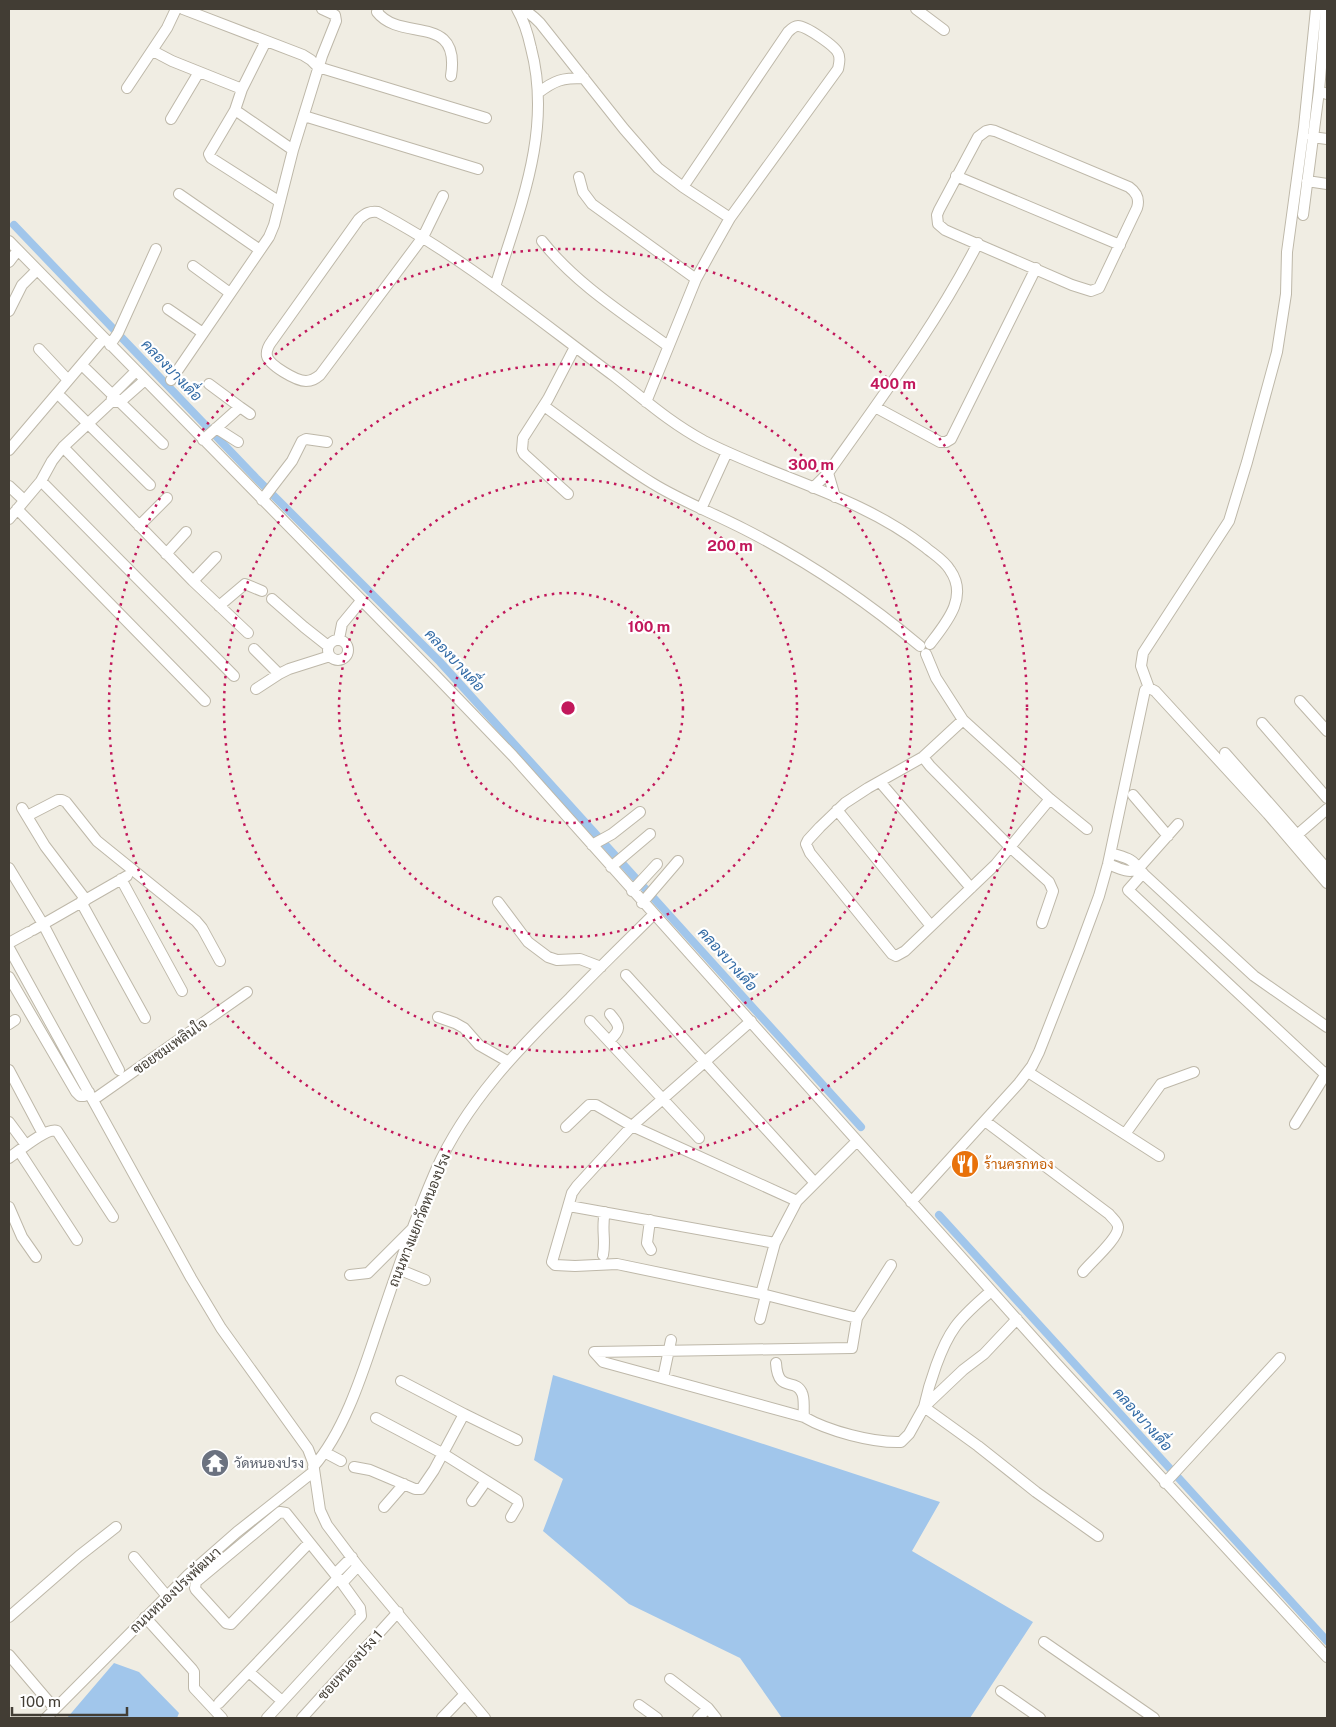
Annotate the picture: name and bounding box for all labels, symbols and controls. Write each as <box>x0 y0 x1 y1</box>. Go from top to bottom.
water label: คลองบางเดื่อ <box>138 331 210 405</box>
text: 400 m <box>870 375 916 392</box>
text: 300 m <box>788 456 834 473</box>
text: 200 m <box>707 537 753 554</box>
text: 100 m <box>628 618 670 635</box>
water label: คลองบางเดื่อ <box>422 621 493 695</box>
centre of rings <box>559 699 577 717</box>
water label: คลองบางเดื่อ <box>695 920 765 994</box>
street label: ซอยชมเพลินใจ <box>130 1015 210 1077</box>
restaurant icon: ร้านครกทอง <box>950 1149 980 1179</box>
street label: ถนนทางแยกวัดหนองปรง <box>385 1151 453 1289</box>
place label: ร้านครกทอง <box>984 1155 1054 1172</box>
water label: คลองบางเดื่อ <box>1110 1380 1180 1454</box>
temple icon: วัดหนองปรง <box>200 1448 230 1478</box>
place label: วัดหนองปรง <box>234 1455 304 1471</box>
street label: ถนนหนองปรงพัฒนา <box>126 1544 224 1636</box>
street label: ซอยหนองปรง 1 <box>314 1627 386 1703</box>
scale bar <box>12 1684 128 1716</box>
text: 100 m <box>20 1693 61 1710</box>

